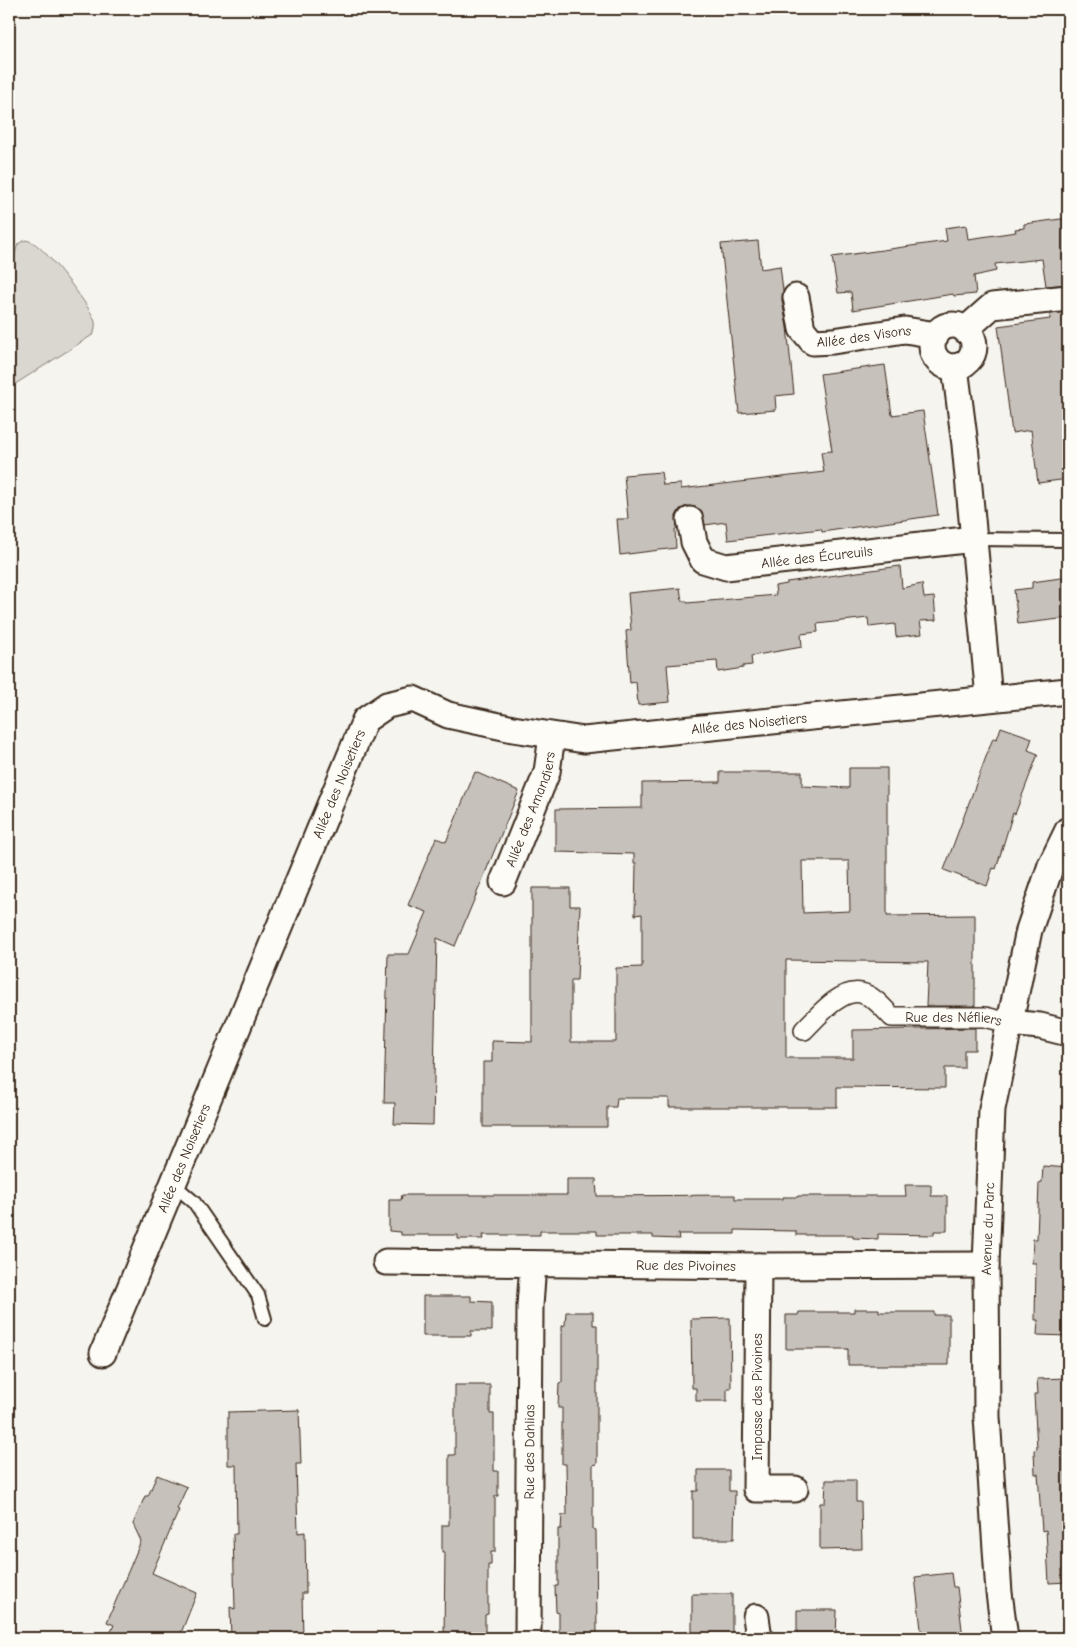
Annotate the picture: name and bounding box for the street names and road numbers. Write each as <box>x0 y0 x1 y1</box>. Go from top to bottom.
street label: Allée des Visons <box>816 322 913 350</box>
street label: Allée des Écureuils <box>760 542 874 571</box>
street label: Allée des Noisetiers <box>690 709 808 738</box>
street label: Allée des Noisetiers <box>309 727 369 841</box>
street label: Allée des Amandiers <box>501 750 558 869</box>
street label: Rue des Néfliers <box>905 1008 1004 1029</box>
street label: Allée des Noisetiers <box>154 1101 214 1215</box>
street label: Avenue du Parc <box>977 1182 998 1275</box>
street label: Rue des Pivoines <box>636 1256 736 1274</box>
street label: Impasse des Pivoines <box>749 1333 766 1461</box>
street label: Rue des Dahlias <box>520 1404 538 1500</box>

